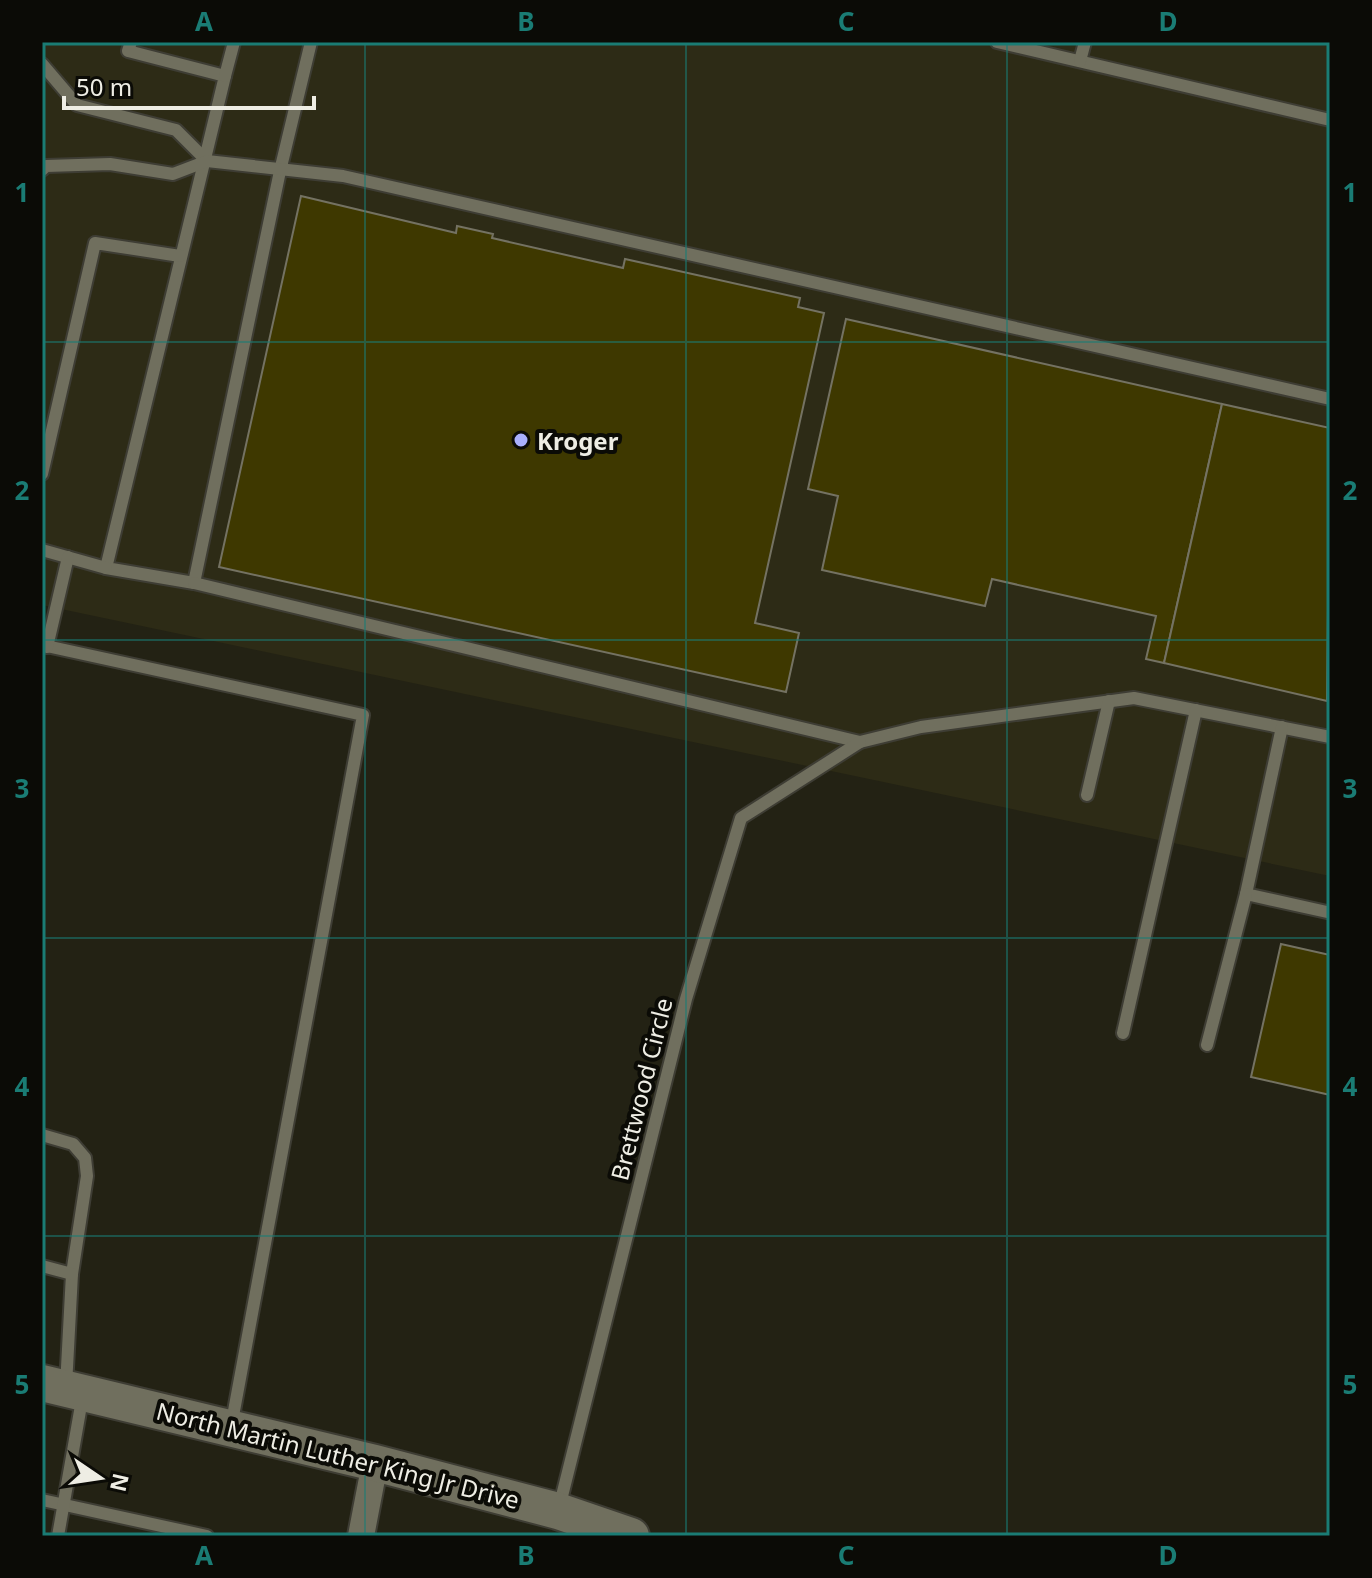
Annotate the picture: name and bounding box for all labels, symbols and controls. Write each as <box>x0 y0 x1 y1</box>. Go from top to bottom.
text: A <box>195 3 213 39</box>
text: B <box>517 3 535 39</box>
text: C <box>838 3 854 39</box>
text: D <box>1158 3 1178 39</box>
scale bar <box>64 60 314 110</box>
text: 50 m <box>76 70 132 103</box>
text: 1 <box>15 174 29 210</box>
text: 1 <box>1343 174 1357 210</box>
place label: Kroger <box>537 424 619 457</box>
marker: Kroger <box>512 431 530 449</box>
text: 2 <box>15 472 30 508</box>
text: 2 <box>1343 472 1358 508</box>
text: 3 <box>15 770 29 806</box>
text: 3 <box>1343 770 1357 806</box>
street label: Brettwood Circle <box>602 994 680 1184</box>
text: 4 <box>15 1068 30 1104</box>
text: 4 <box>1343 1068 1358 1104</box>
text: 5 <box>15 1366 29 1402</box>
text: 5 <box>1343 1366 1357 1402</box>
street label: North Martin Luther King Jr Drive <box>153 1394 523 1516</box>
north arrow <box>60 1438 140 1518</box>
text: N <box>104 1471 137 1495</box>
text: A <box>195 1537 213 1573</box>
text: B <box>517 1537 535 1573</box>
text: C <box>838 1537 854 1573</box>
text: D <box>1158 1537 1178 1573</box>

